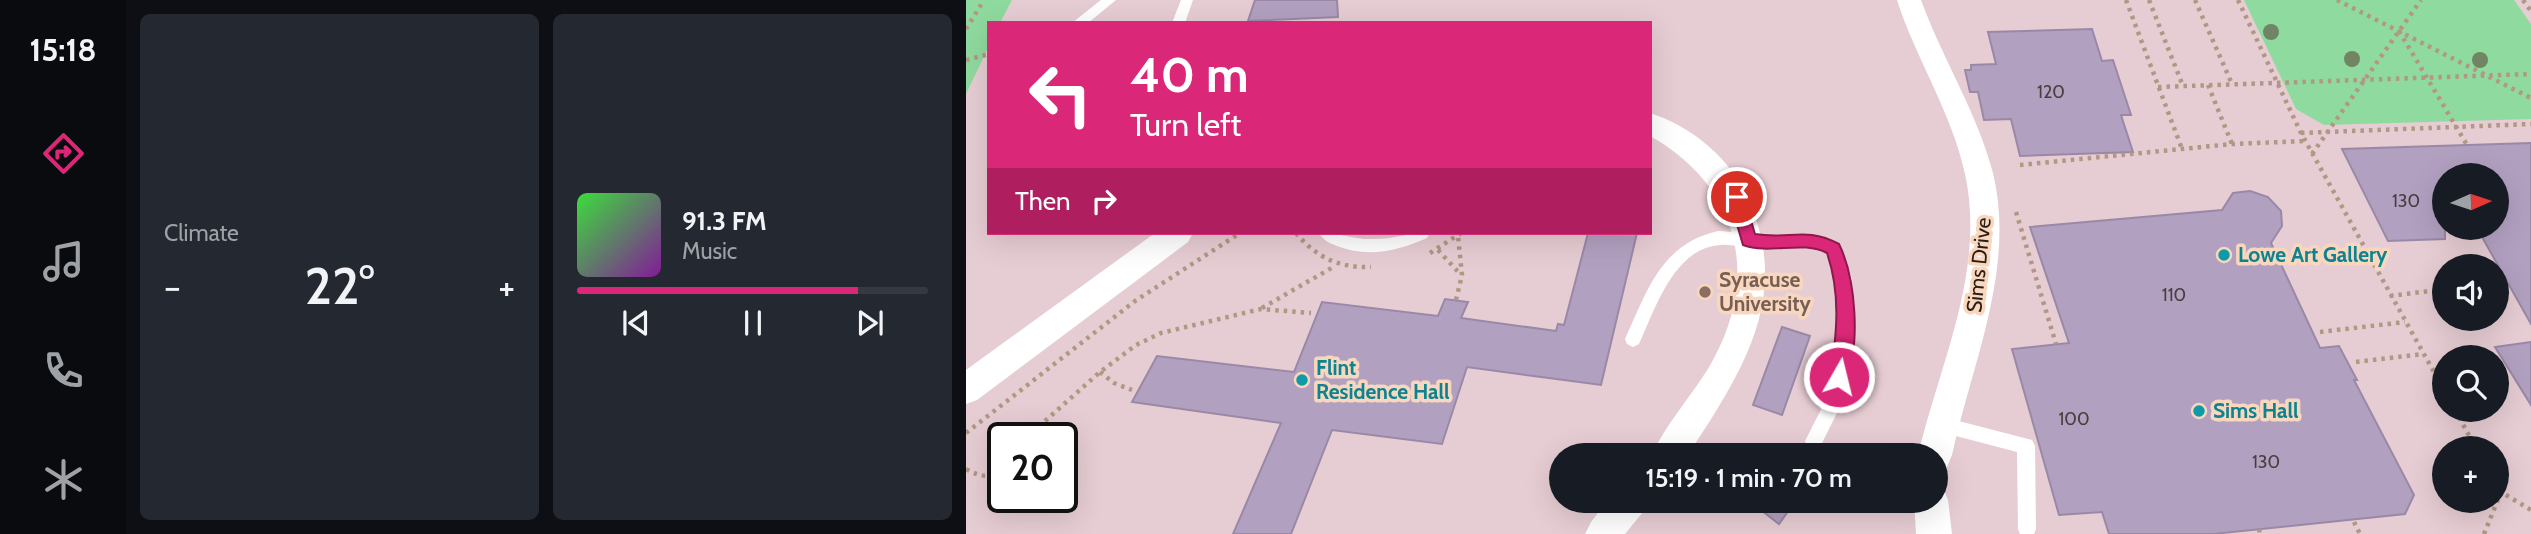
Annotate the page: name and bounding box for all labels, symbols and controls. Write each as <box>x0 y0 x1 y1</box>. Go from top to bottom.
text: 15:18 <box>29 30 97 69</box>
text: 40 m <box>1130 45 1249 104</box>
icon: left <box>1015 49 1106 140</box>
house number: 120 <box>2037 81 2065 103</box>
text: Turn left <box>1130 105 1241 144</box>
icon: directions <box>39 129 88 178</box>
north arrow <box>2432 163 2510 240</box>
map controls <box>2432 163 2509 513</box>
pin <box>1707 167 1767 227</box>
icon: arrive <box>1718 178 1756 216</box>
icon: right <box>1085 182 1123 220</box>
text: Then <box>1015 185 1071 217</box>
house number: 130 <box>2392 190 2420 212</box>
text: 91.3 FM <box>682 205 767 237</box>
street label: Sims Drive <box>1961 216 1996 314</box>
text: Climate <box>164 219 239 247</box>
icon: music <box>39 237 88 286</box>
text: Music <box>682 237 737 265</box>
place label: Lowe Art Gallery <box>2238 242 2388 267</box>
marker: Lowe Art Gallery <box>2216 247 2232 263</box>
text: 22° <box>305 254 374 317</box>
button: sound <box>2432 254 2509 331</box>
text: − <box>164 263 181 310</box>
text: + <box>498 263 515 310</box>
place label: Syracuse University <box>1719 267 1811 316</box>
marker: Syracuse University <box>1697 284 1713 300</box>
house number: 110 <box>2162 284 2186 306</box>
icon: previous <box>617 304 655 342</box>
icon: pause <box>734 304 772 342</box>
icon: next <box>851 304 889 342</box>
position arrow <box>1802 340 1876 414</box>
button: search <box>2432 345 2509 422</box>
icon: phone <box>39 346 88 395</box>
place label: Flint Residence Hall <box>1316 355 1450 404</box>
marker: Flint Residence Hall <box>1294 372 1310 388</box>
place label: Sims Hall <box>2213 398 2299 423</box>
marker: Sims Hall <box>2191 403 2207 419</box>
house number: 100 <box>2059 408 2090 430</box>
speed limit sign: 20 <box>987 422 1078 513</box>
button: + <box>2432 436 2509 513</box>
house number: 130 <box>2252 451 2280 473</box>
icon: climate <box>39 455 88 504</box>
text: 15:19 · 1 min · 70 m <box>1645 462 1852 494</box>

